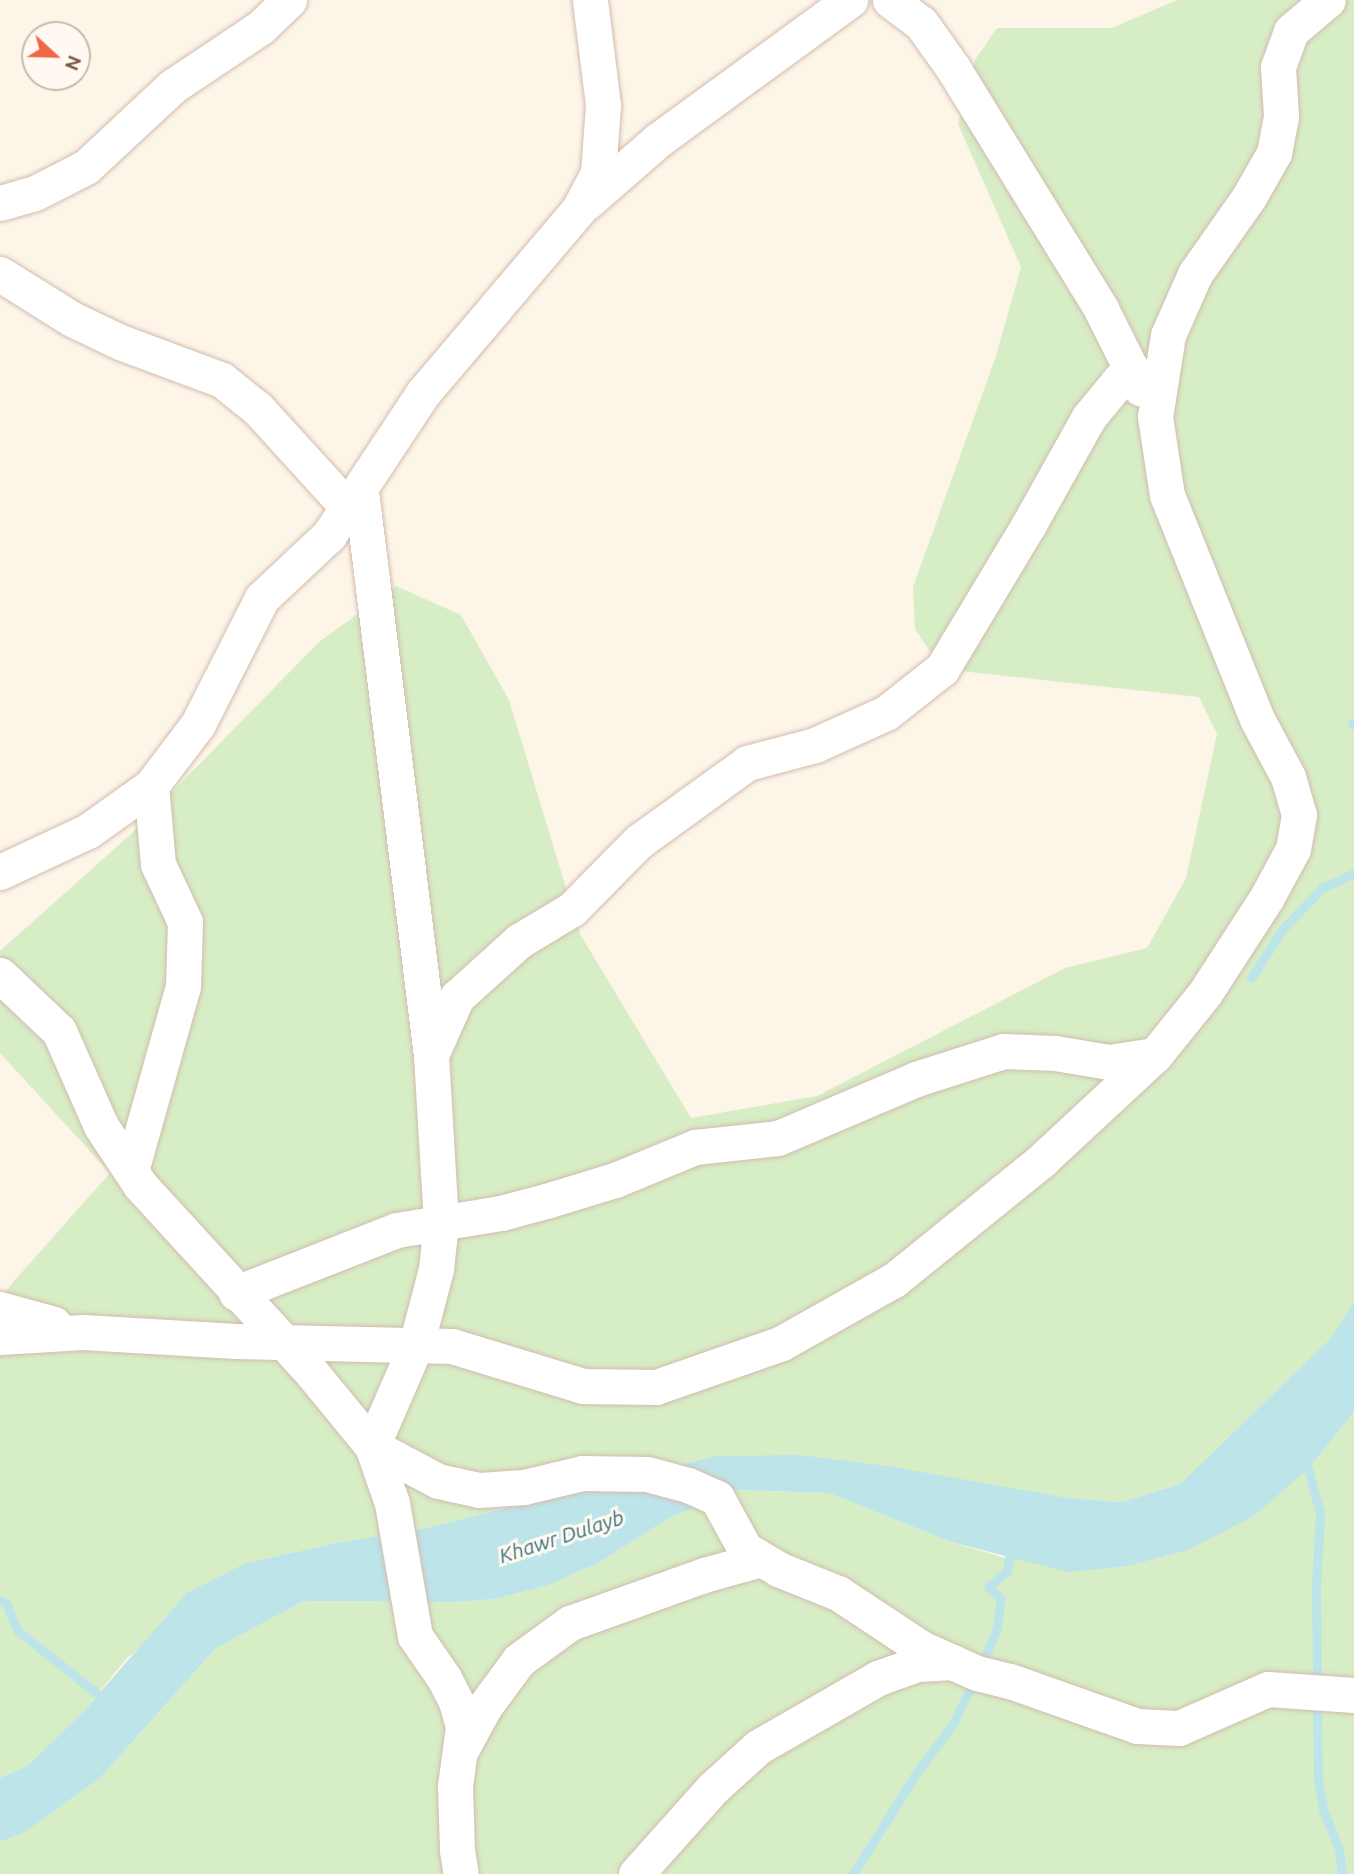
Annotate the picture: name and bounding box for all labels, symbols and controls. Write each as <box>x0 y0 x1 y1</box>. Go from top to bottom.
north arrow <box>21 21 91 91</box>
text: N <box>61 52 86 74</box>
water label: Khawr Dulayb <box>495 1504 627 1568</box>

